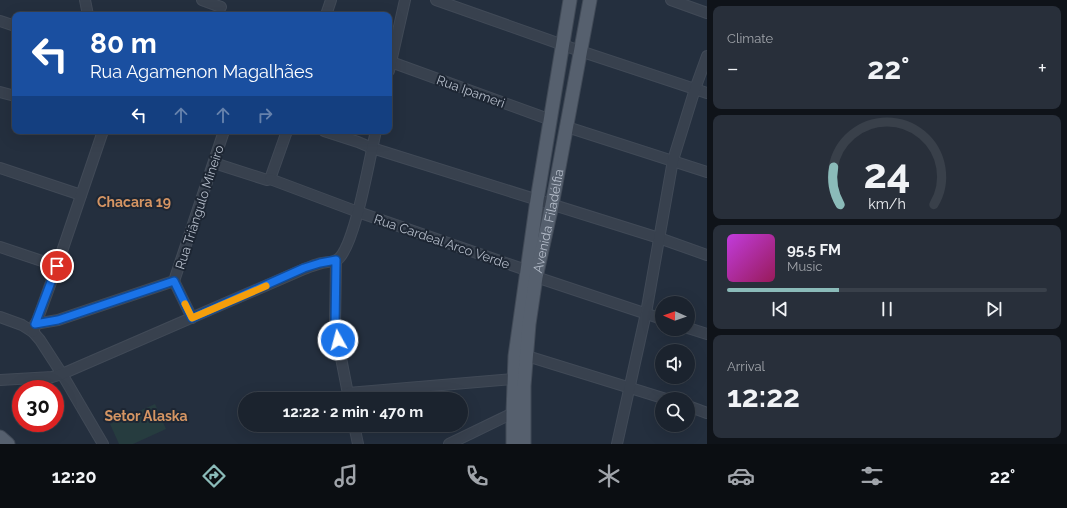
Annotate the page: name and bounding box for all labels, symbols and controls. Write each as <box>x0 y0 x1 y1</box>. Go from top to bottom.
text: 80 m <box>90 27 157 60</box>
icon: left <box>24 28 76 80</box>
text: Climate <box>727 31 773 46</box>
text: 22° <box>867 51 909 86</box>
text: − <box>727 55 739 81</box>
text: + <box>1038 55 1047 81</box>
text: Rua Agamenon Magalhães <box>90 61 313 82</box>
street label: Rua Ipameri <box>435 72 507 111</box>
icon: left <box>128 104 150 126</box>
icon: ahead <box>170 104 192 126</box>
icon: ahead <box>212 104 234 126</box>
icon: right <box>254 104 276 126</box>
street label: Rua Triângulo Mineiro <box>172 143 227 271</box>
text: 24 <box>863 149 911 198</box>
street label: Avenida Filadélfia <box>530 168 567 274</box>
district label: Chacara 19 <box>97 194 171 210</box>
text: km/h <box>868 196 906 212</box>
street label: Rua Cardeal Arco Verde <box>372 211 512 272</box>
text: 95.5 FM <box>787 241 841 259</box>
pin <box>40 249 74 283</box>
icon: arrive <box>46 255 68 277</box>
text: Music <box>787 259 822 274</box>
north arrow <box>655 296 695 336</box>
map controls <box>655 296 695 432</box>
icon: previous <box>769 298 791 320</box>
icon: pause <box>876 298 898 320</box>
icon: next <box>983 298 1005 320</box>
position arrow <box>317 319 359 361</box>
button: sound <box>655 344 695 384</box>
text: Arrival <box>727 359 765 374</box>
text: 12:22 <box>727 379 800 414</box>
speed limit sign: 30 <box>12 380 64 432</box>
button: search <box>655 392 695 432</box>
text: 12:22 · 2 min · 470 m <box>283 403 423 421</box>
district label: Setor Alaska <box>104 408 188 424</box>
icon: directions <box>200 462 228 490</box>
icon: music <box>332 462 360 490</box>
icon: phone <box>463 462 491 490</box>
icon: climate <box>595 462 623 490</box>
icon: car <box>727 462 755 490</box>
icon: filters <box>858 462 886 490</box>
text: 12:20 <box>52 466 97 487</box>
text: 22° <box>990 466 1015 487</box>

